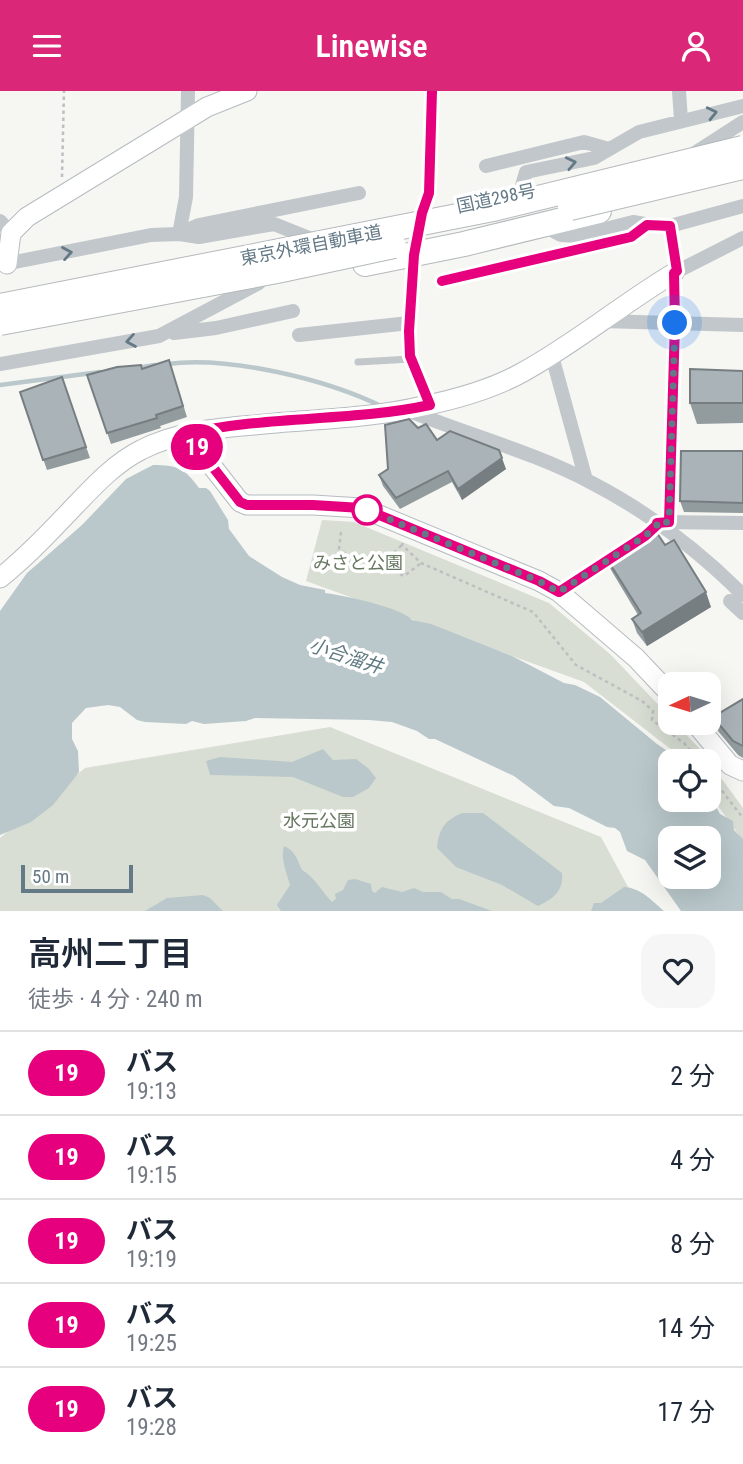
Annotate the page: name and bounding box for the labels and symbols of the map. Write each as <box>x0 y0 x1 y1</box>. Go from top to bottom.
one-way arrow <box>706 107 718 121</box>
one-way arrow <box>565 156 577 171</box>
street label: 国道298号 <box>454 179 538 217</box>
street label: 東京外環自動車道 <box>238 221 384 269</box>
one-way arrow <box>61 246 73 261</box>
your location <box>657 305 692 340</box>
one-way arrow <box>125 333 137 348</box>
line badge: 19 <box>166 424 228 470</box>
unlabelled marker <box>352 495 382 525</box>
park label: みさと公園 <box>313 552 403 573</box>
water label: 小合溜井 <box>306 633 388 679</box>
north arrow <box>658 672 721 735</box>
park label: 水元公園 <box>283 810 355 831</box>
scale bar <box>21 862 133 894</box>

